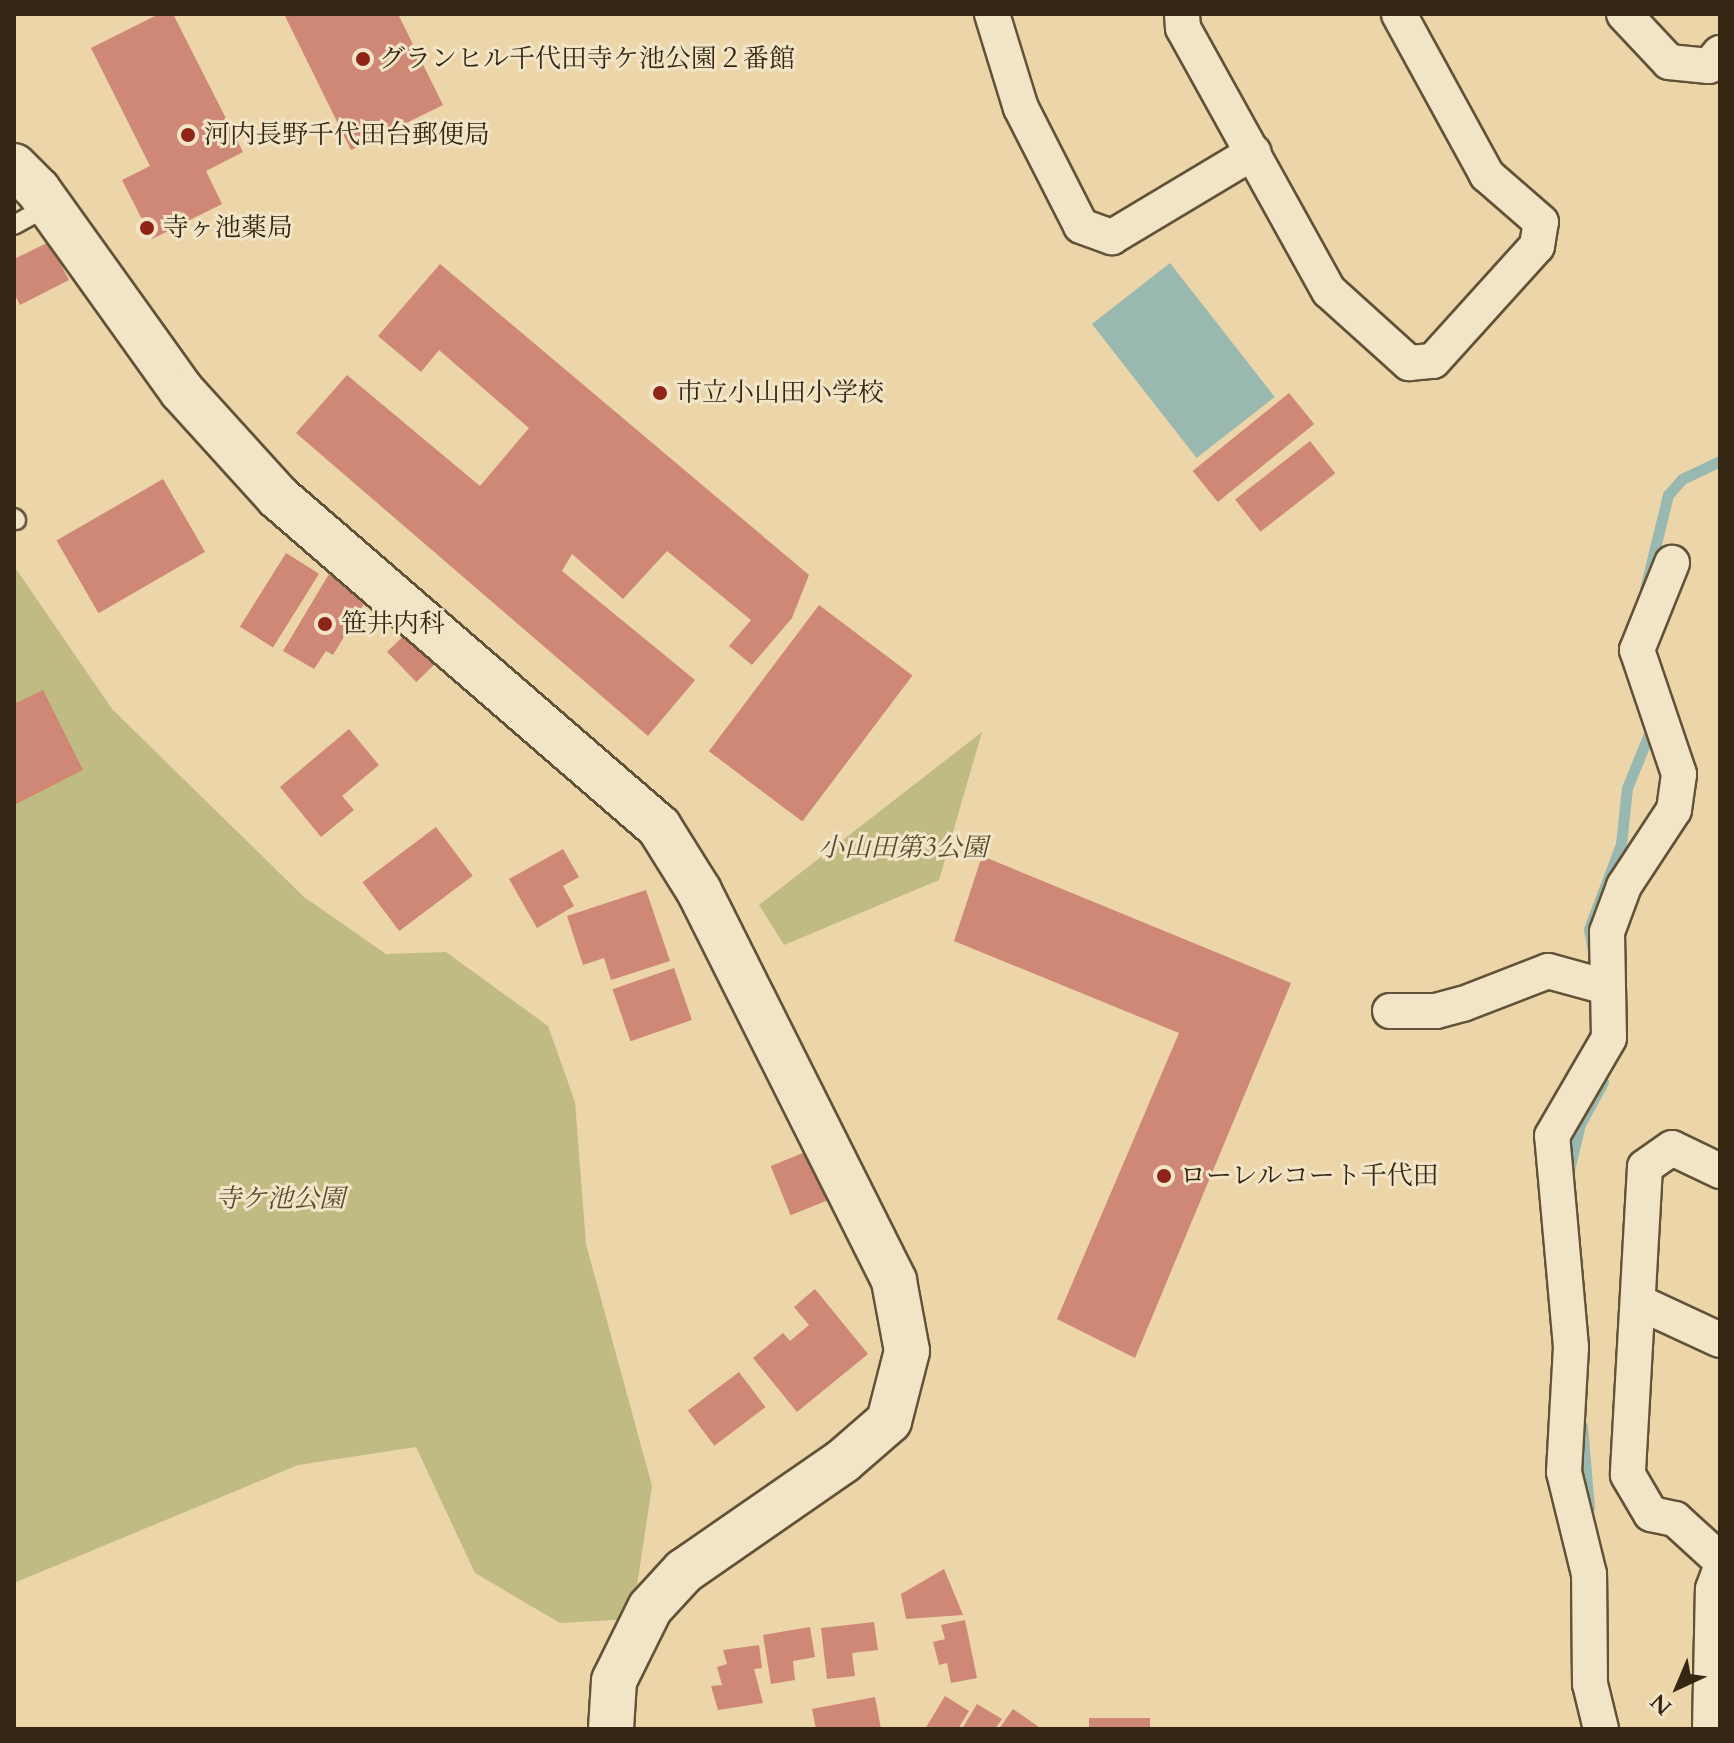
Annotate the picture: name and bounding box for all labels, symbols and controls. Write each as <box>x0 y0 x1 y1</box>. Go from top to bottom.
place label: グランヒル千代田寺ケ池公園２番館 <box>379 43 795 75</box>
marker: グランヒル千代田寺ケ池公園２番館 <box>354 50 372 68</box>
place label: 河内長野千代田台郵便局 <box>204 119 490 151</box>
marker: 河内長野千代田台郵便局 <box>179 126 197 144</box>
place label: 寺ヶ池薬局 <box>163 212 293 244</box>
marker: 寺ヶ池薬局 <box>138 219 156 237</box>
place label: 市立小山田小学校 <box>676 377 884 409</box>
marker: 市立小山田小学校 <box>651 384 669 402</box>
place label: 笹井内科 <box>341 608 445 640</box>
marker: 笹井内科 <box>316 615 334 633</box>
park label: 小山田第3公園 <box>818 832 988 864</box>
place label: ローレルコート千代田 <box>1180 1160 1440 1192</box>
marker: ローレルコート千代田 <box>1155 1167 1173 1185</box>
park label: 寺ケ池公園 <box>215 1183 345 1215</box>
north arrow <box>1638 1647 1718 1727</box>
text: N <box>1644 1687 1679 1722</box>

